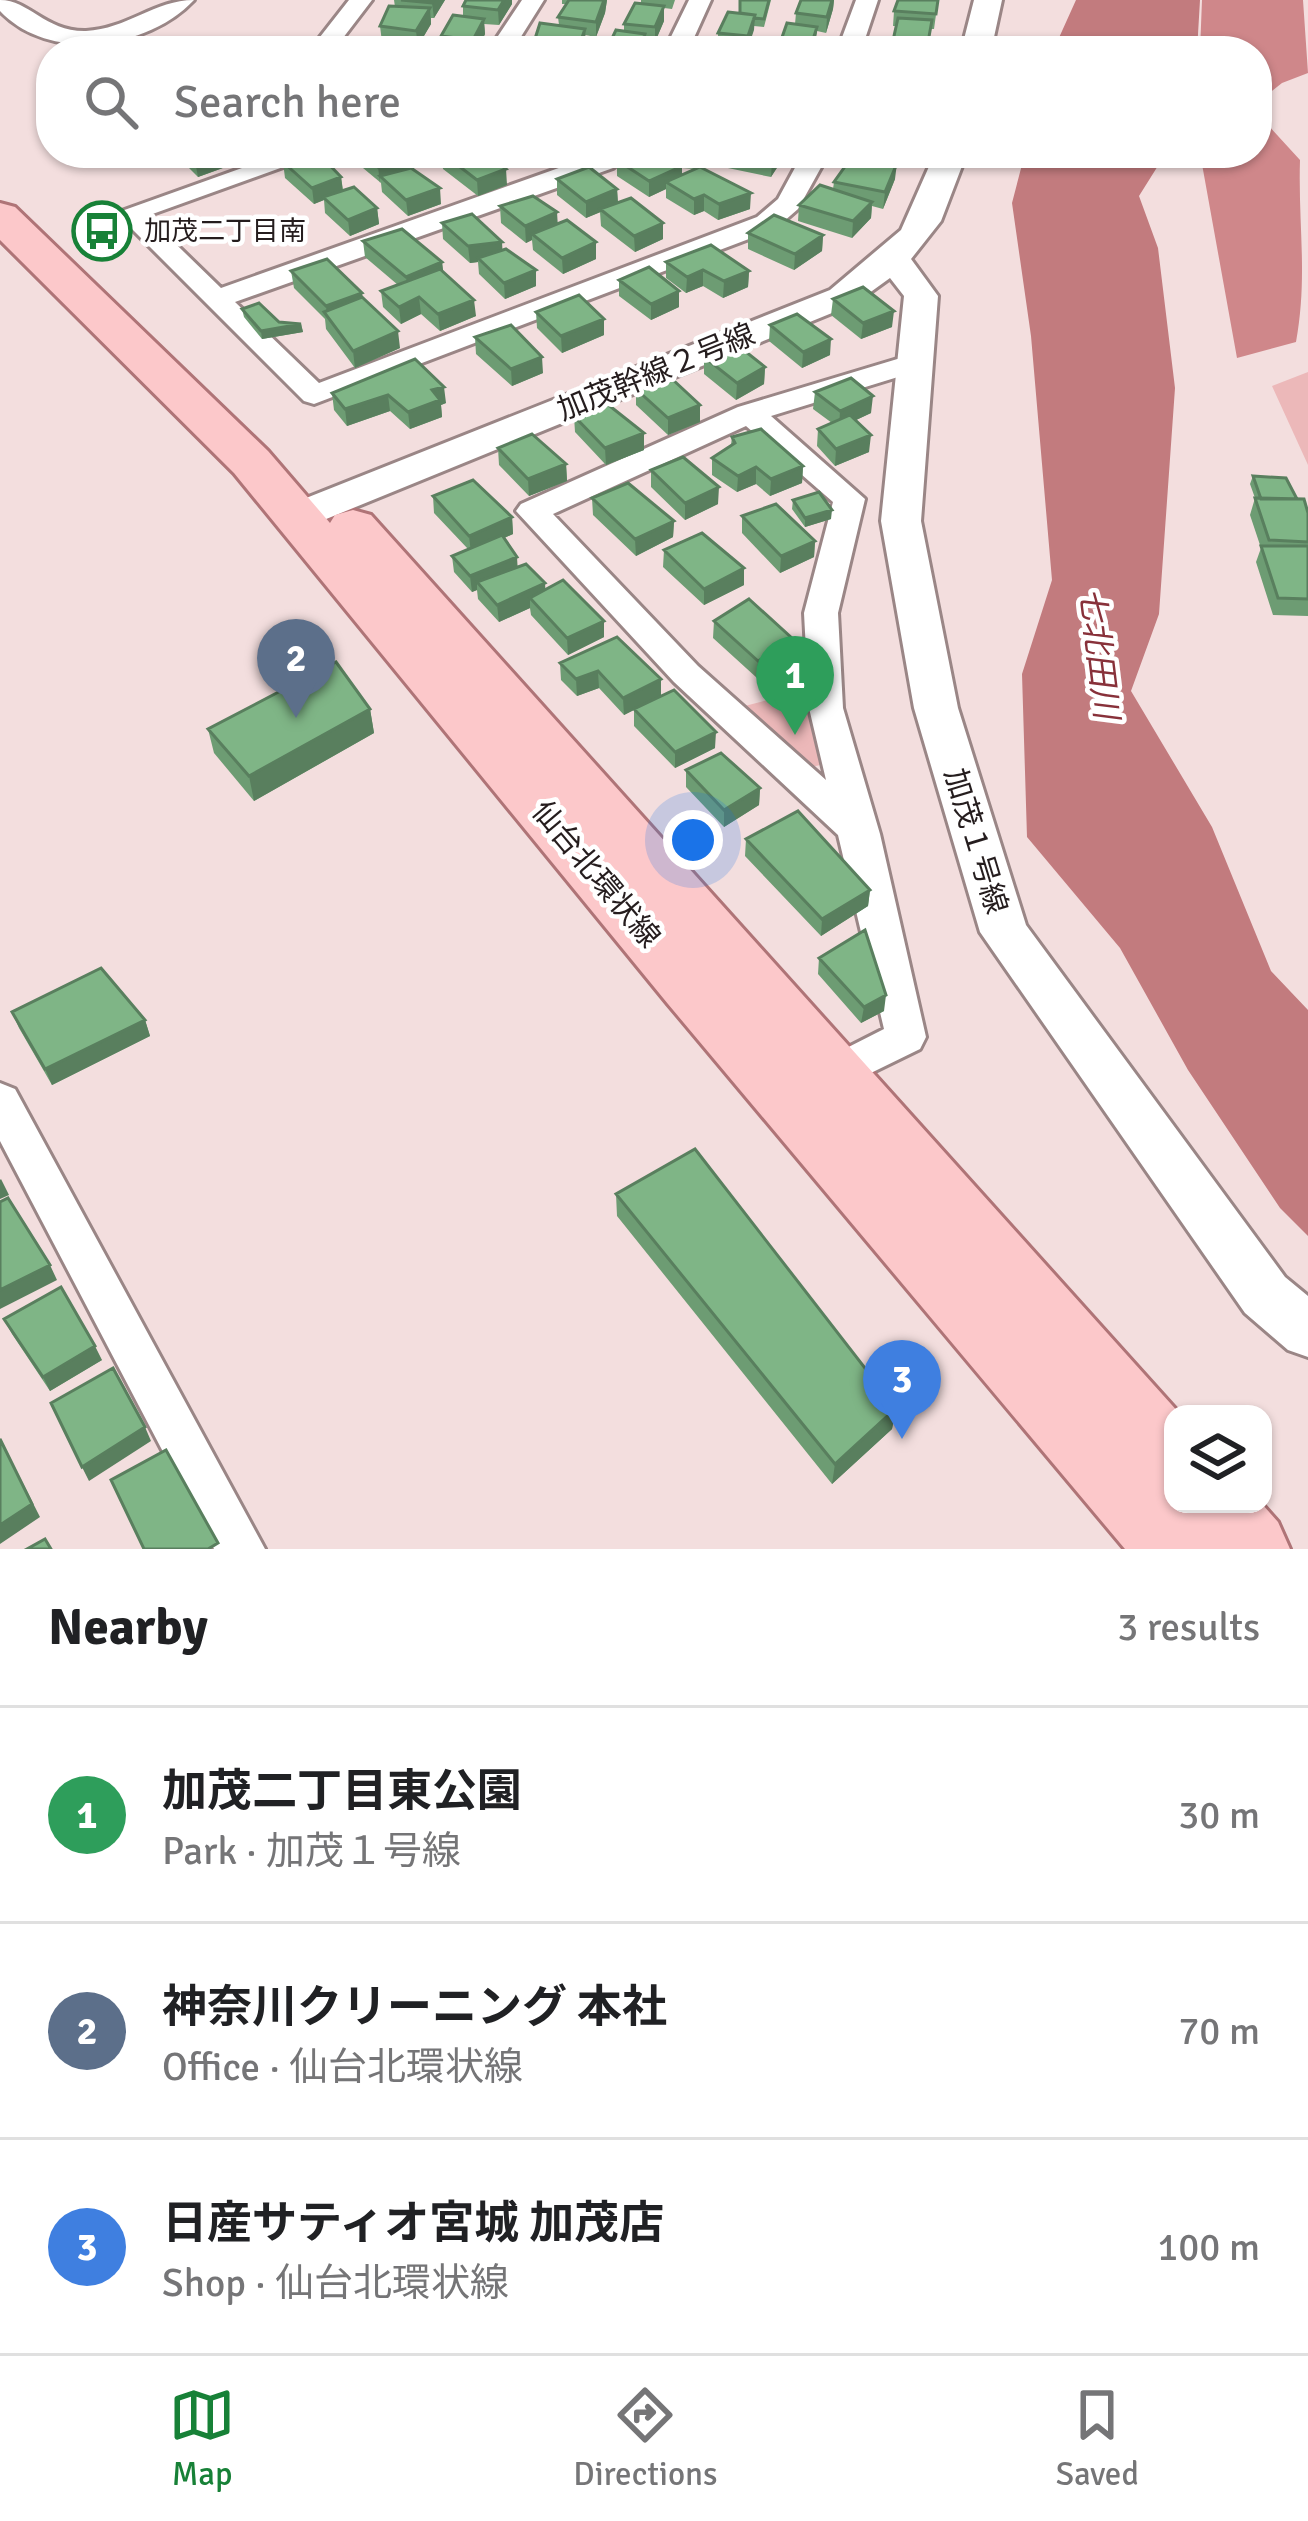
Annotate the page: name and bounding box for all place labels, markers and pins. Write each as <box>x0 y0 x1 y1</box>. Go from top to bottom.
bus stop icon: 加茂二丁目南 <box>71 200 133 262</box>
place label: 加茂二丁目南 <box>144 215 306 248</box>
pin: 2 <box>257 619 335 718</box>
pin: 1 <box>756 636 834 735</box>
pin: 3 <box>863 1340 941 1439</box>

